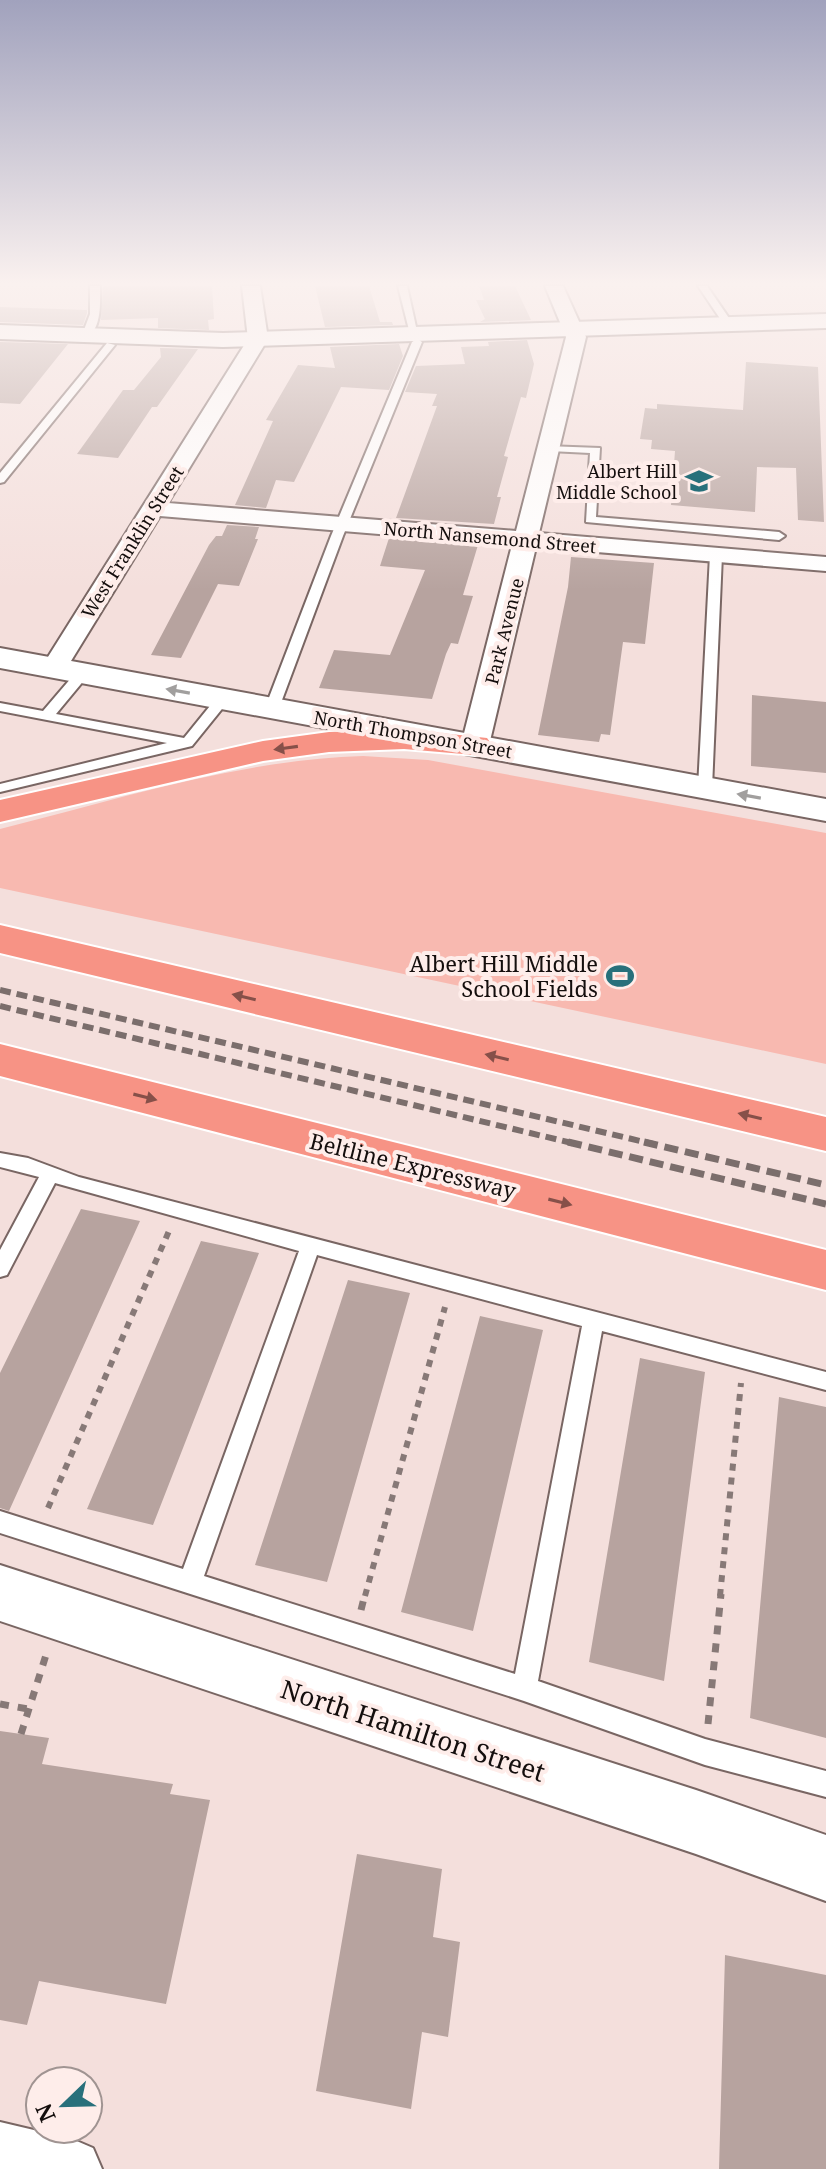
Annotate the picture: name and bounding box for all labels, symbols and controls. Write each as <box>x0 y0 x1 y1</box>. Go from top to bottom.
place label: Albert Hill Middle School <box>556 459 677 504</box>
street label: West Franklin Street <box>75 461 189 623</box>
school or university icon: Albert Hill Middle School <box>684 466 714 496</box>
street label: North Nansemond Street <box>383 516 597 558</box>
street label: Park Avenue <box>479 575 529 687</box>
one-way arrow <box>165 684 190 696</box>
street label: North Thompson Street <box>312 705 514 763</box>
one-way arrow <box>273 742 298 755</box>
one-way arrow <box>737 789 762 801</box>
place label: Albert Hill Middle School Fields <box>409 948 598 1003</box>
sports icon: Albert Hill Middle School Fields <box>605 961 635 991</box>
one-way arrow <box>231 990 256 1003</box>
one-way arrow <box>484 1050 509 1063</box>
one-way arrow <box>132 1091 157 1103</box>
one-way arrow <box>737 1109 762 1122</box>
street label: Beltline Expressway <box>307 1125 520 1205</box>
one-way arrow <box>547 1196 572 1209</box>
street label: North Hamilton Street <box>276 1670 550 1790</box>
north arrow <box>24 2065 104 2145</box>
text: N <box>27 2099 62 2127</box>

